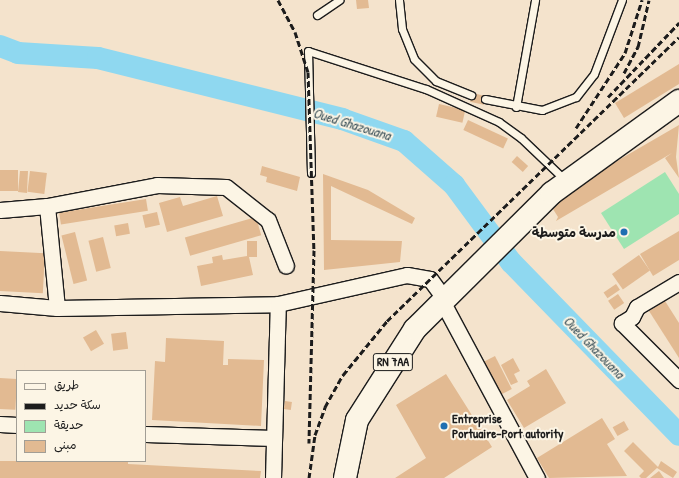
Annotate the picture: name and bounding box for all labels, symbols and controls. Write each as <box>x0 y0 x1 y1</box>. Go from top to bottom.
water label: Oued Ghazouana <box>311 104 393 144</box>
place label: مدرسة متوسطة <box>532 224 616 240</box>
marker: مدرسة متوسطة <box>619 227 629 237</box>
water label: Oued Ghazouana <box>560 312 628 382</box>
road number: RN 7AA <box>372 352 414 372</box>
legend <box>16 370 146 462</box>
text: طريق <box>54 376 79 393</box>
text: سكة حديد <box>54 396 101 413</box>
place label: Entreprise Portuaire-Port autority <box>452 411 563 442</box>
text: حديقة <box>54 416 83 433</box>
marker: Entreprise Portuaire-Port autority <box>439 421 449 431</box>
text: مبنى <box>54 436 77 453</box>

